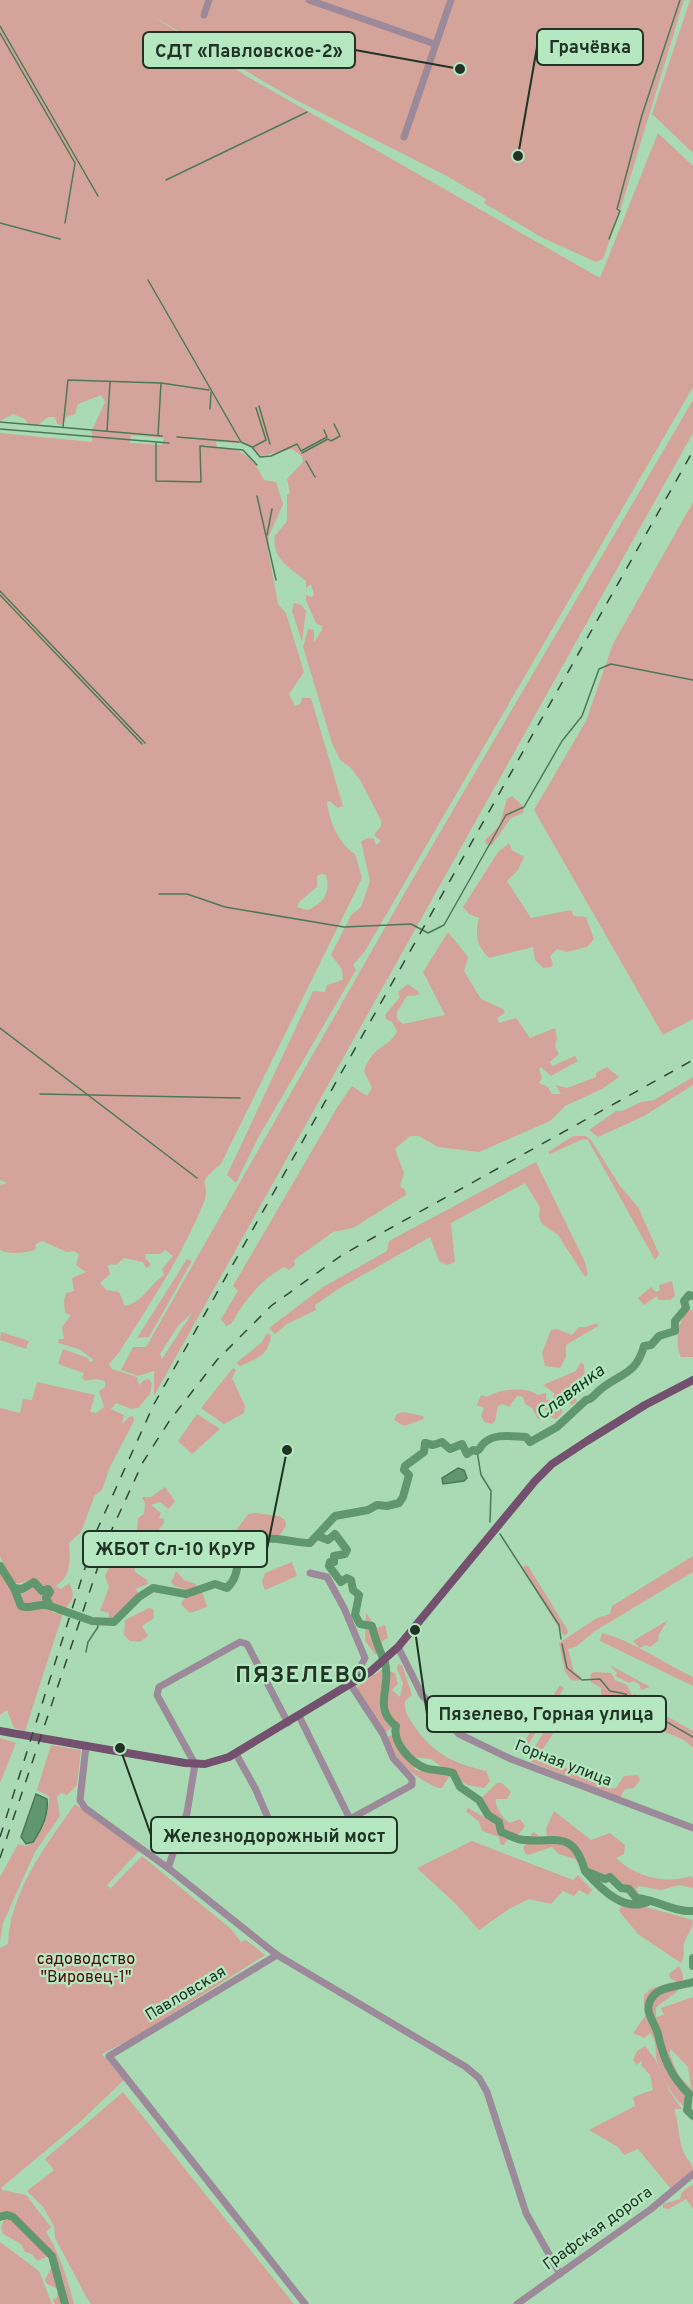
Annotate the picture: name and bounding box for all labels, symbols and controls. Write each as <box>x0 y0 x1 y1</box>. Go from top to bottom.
callout: Грачёвка <box>537 29 643 65</box>
callout: СДТ «Павловское-2» <box>143 32 355 68</box>
text: Грачёвка <box>549 37 631 60</box>
text: СДТ «Павловское-2» <box>155 41 343 64</box>
water label: Славянка <box>532 1359 610 1426</box>
callout: ЖБОТ Сл-10 КрУР <box>83 1531 267 1567</box>
text: ЖБОТ Сл-10 КрУР <box>95 1539 256 1562</box>
district label: ПЯЗЕЛЕВО <box>235 1663 369 1690</box>
callout: Пязелево, Горная улица <box>427 1696 666 1732</box>
text: Пязелево, Горная улица <box>439 1704 653 1727</box>
street label: Горная улица <box>512 1736 614 1792</box>
callout: Железнодорожный мост <box>151 1817 397 1853</box>
text: Железнодорожный мост <box>163 1826 386 1849</box>
park label: садоводство "Вировец-1" <box>37 1950 135 1988</box>
street label: Павловская <box>142 1962 230 2026</box>
street label: Графская дорога <box>539 2183 657 2275</box>

